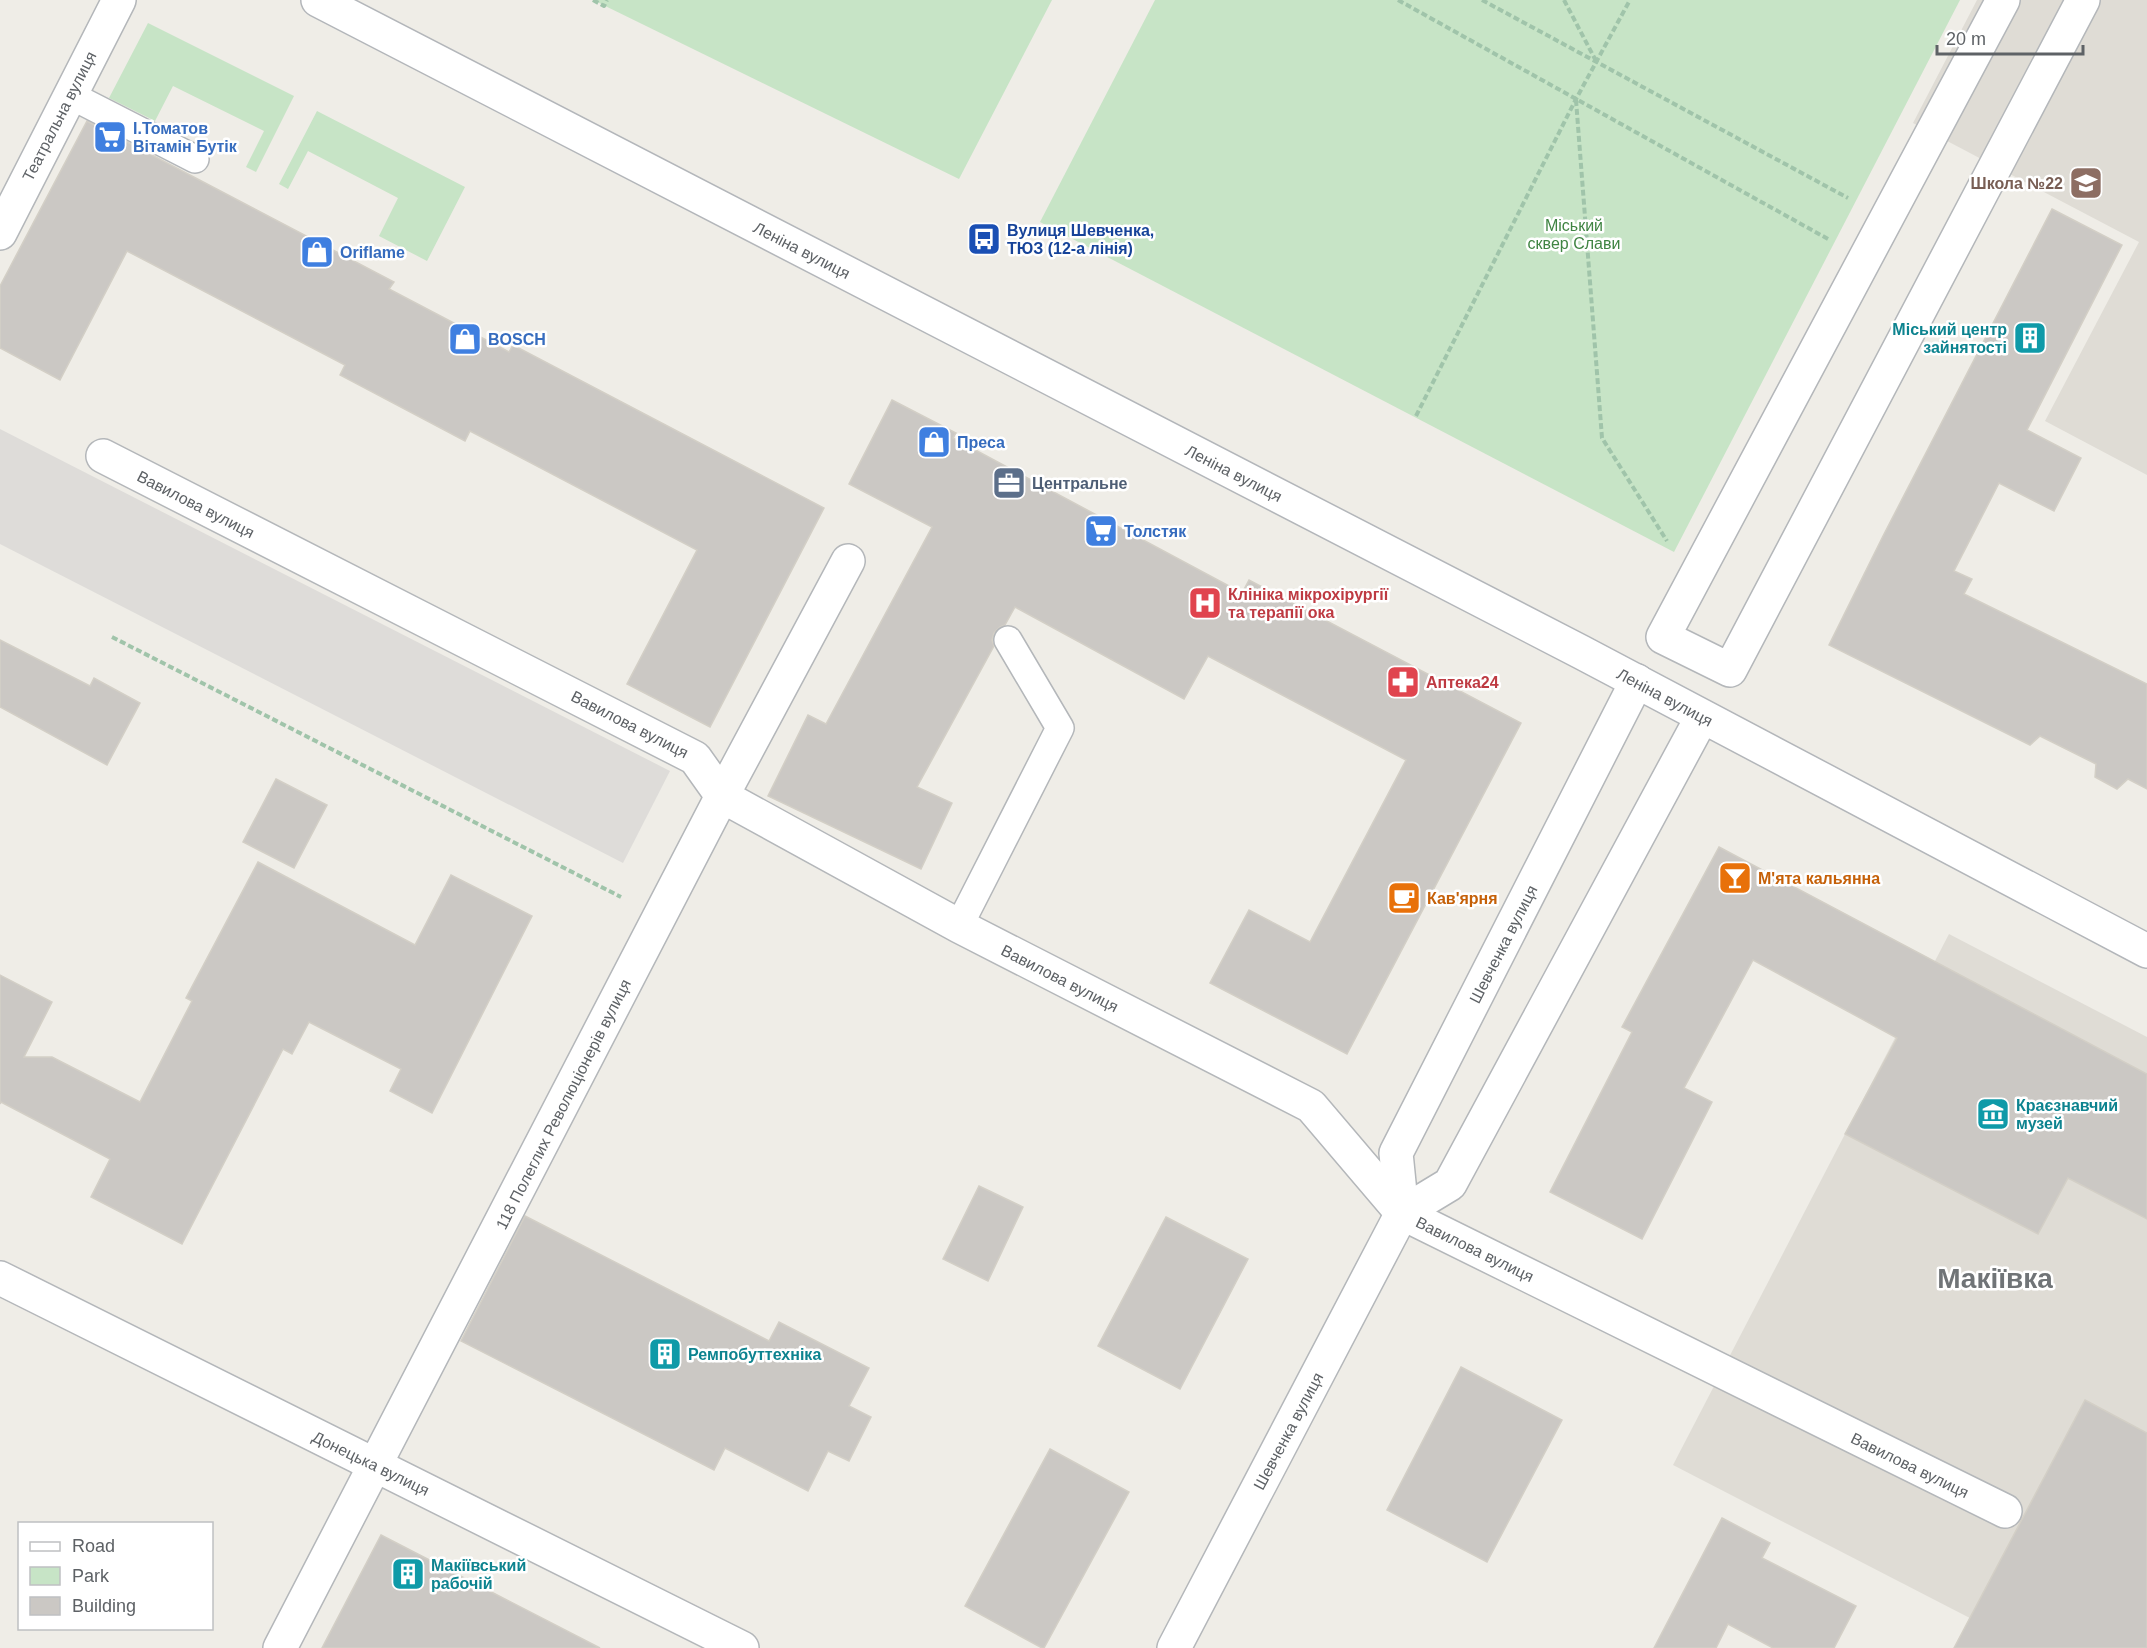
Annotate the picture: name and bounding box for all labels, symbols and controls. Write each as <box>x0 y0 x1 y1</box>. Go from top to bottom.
scale bar <box>1937 18 2082 56</box>
text: 20 m <box>1946 29 1986 49</box>
street label: Театральна вулиця <box>19 49 100 184</box>
supermarket icon: І.Томатов Вітамін Бутік <box>92 119 128 155</box>
place label: І.Томатов Вітамін Бутік <box>133 120 238 155</box>
school or university icon: Школа №22 <box>2068 165 2104 201</box>
place label: Школа №22 <box>1971 175 2063 192</box>
park label: Міський сквер Слави <box>1528 217 1620 252</box>
street label: Леніна вулиця <box>751 219 853 282</box>
bus stop icon: Вулиця Шевченка, ТЮЗ (12-а лінія) <box>966 221 1002 257</box>
place label: Вулиця Шевченка, ТЮЗ (12-а лінія) <box>1007 222 1154 257</box>
shop icon: Oriflame <box>299 234 335 270</box>
place label: Oriflame <box>340 244 405 261</box>
building icon: Міський центр зайнятості <box>2012 320 2048 356</box>
shop icon: BOSCH <box>447 321 483 357</box>
place label: Міський центр зайнятості <box>1892 321 2007 356</box>
place label: BOSCH <box>488 331 546 348</box>
shop icon: Преса <box>916 424 952 460</box>
place label: Преса <box>957 434 1005 451</box>
street label: Леніна вулиця <box>1183 442 1285 505</box>
office icon: Центральне <box>991 465 1027 501</box>
street label: Вавилова вулиця <box>134 468 257 541</box>
place label: Центральне <box>1032 475 1128 492</box>
supermarket icon: Толстяк <box>1083 513 1119 549</box>
place label: Толстяк <box>1124 523 1187 540</box>
hospital icon: Клініка мікрохірургії та терапії ока <box>1187 585 1223 621</box>
place label: Клініка мікрохірургії та терапії ока <box>1228 586 1389 621</box>
pharmacy icon: Аптека24 <box>1385 664 1421 700</box>
street label: Леніна вулиця <box>1614 665 1715 730</box>
place label: Аптека24 <box>1426 674 1499 691</box>
street label: Вавилова вулиця <box>568 688 691 761</box>
bar icon: М'ята кальянна <box>1717 860 1753 896</box>
place label: М'ята кальянна <box>1758 870 1880 887</box>
cafe icon: Кав'ярня <box>1386 880 1422 916</box>
street label: Шевченка вулиця <box>1466 882 1541 1006</box>
place label: Кав'ярня <box>1427 890 1498 907</box>
street label: Вавилова вулиця <box>998 942 1121 1015</box>
street label: 118 Полеглих Революціонерів вулиця <box>493 976 634 1232</box>
museum icon: Краєзнавчий музей <box>1975 1096 2011 1132</box>
place label: Краєзнавчий музей <box>2016 1097 2118 1132</box>
street label: Вавилова вулиця <box>1413 1214 1536 1285</box>
district label: Макіївка <box>1937 1263 2053 1294</box>
building icon: Ремпобуттехніка <box>647 1336 683 1372</box>
place label: Ремпобуттехніка <box>688 1346 821 1363</box>
street label: Шевченка вулиця <box>1250 1370 1326 1493</box>
street label: Донецька вулиця <box>310 1428 432 1499</box>
street label: Вавилова вулиця <box>1848 1430 1971 1501</box>
legend <box>18 1522 213 1630</box>
text: Road <box>72 1536 115 1556</box>
building icon: Макіївський рабочій <box>390 1556 426 1592</box>
place label: Макіївський рабочій <box>431 1557 526 1592</box>
text: Park <box>72 1566 110 1586</box>
text: Building <box>72 1596 136 1616</box>

